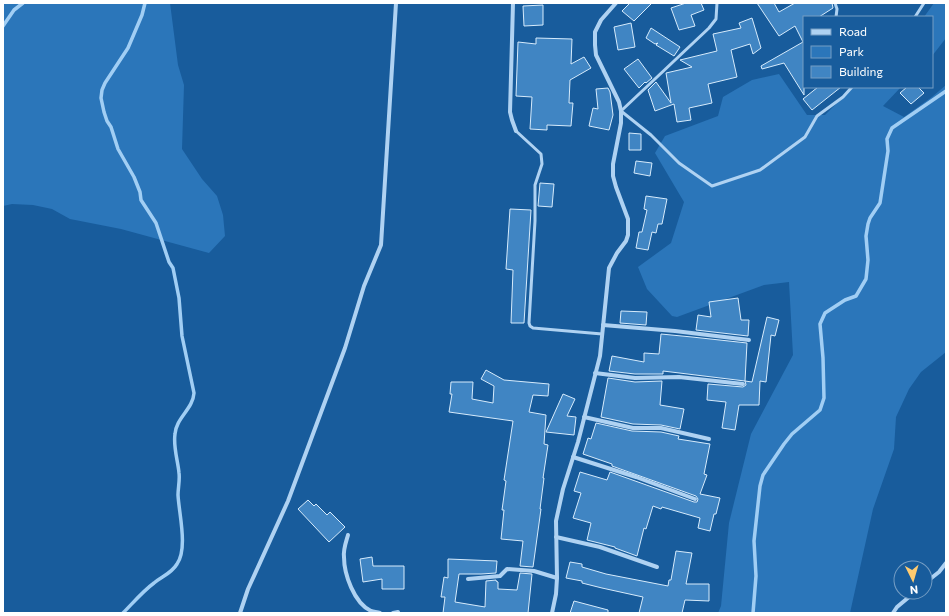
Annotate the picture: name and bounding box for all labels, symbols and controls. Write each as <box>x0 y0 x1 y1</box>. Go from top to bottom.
legend <box>803 16 933 88</box>
text: Road <box>839 24 867 38</box>
text: Park <box>839 44 865 58</box>
text: Building <box>839 64 883 78</box>
north arrow <box>893 560 933 600</box>
text: N <box>909 584 919 597</box>

